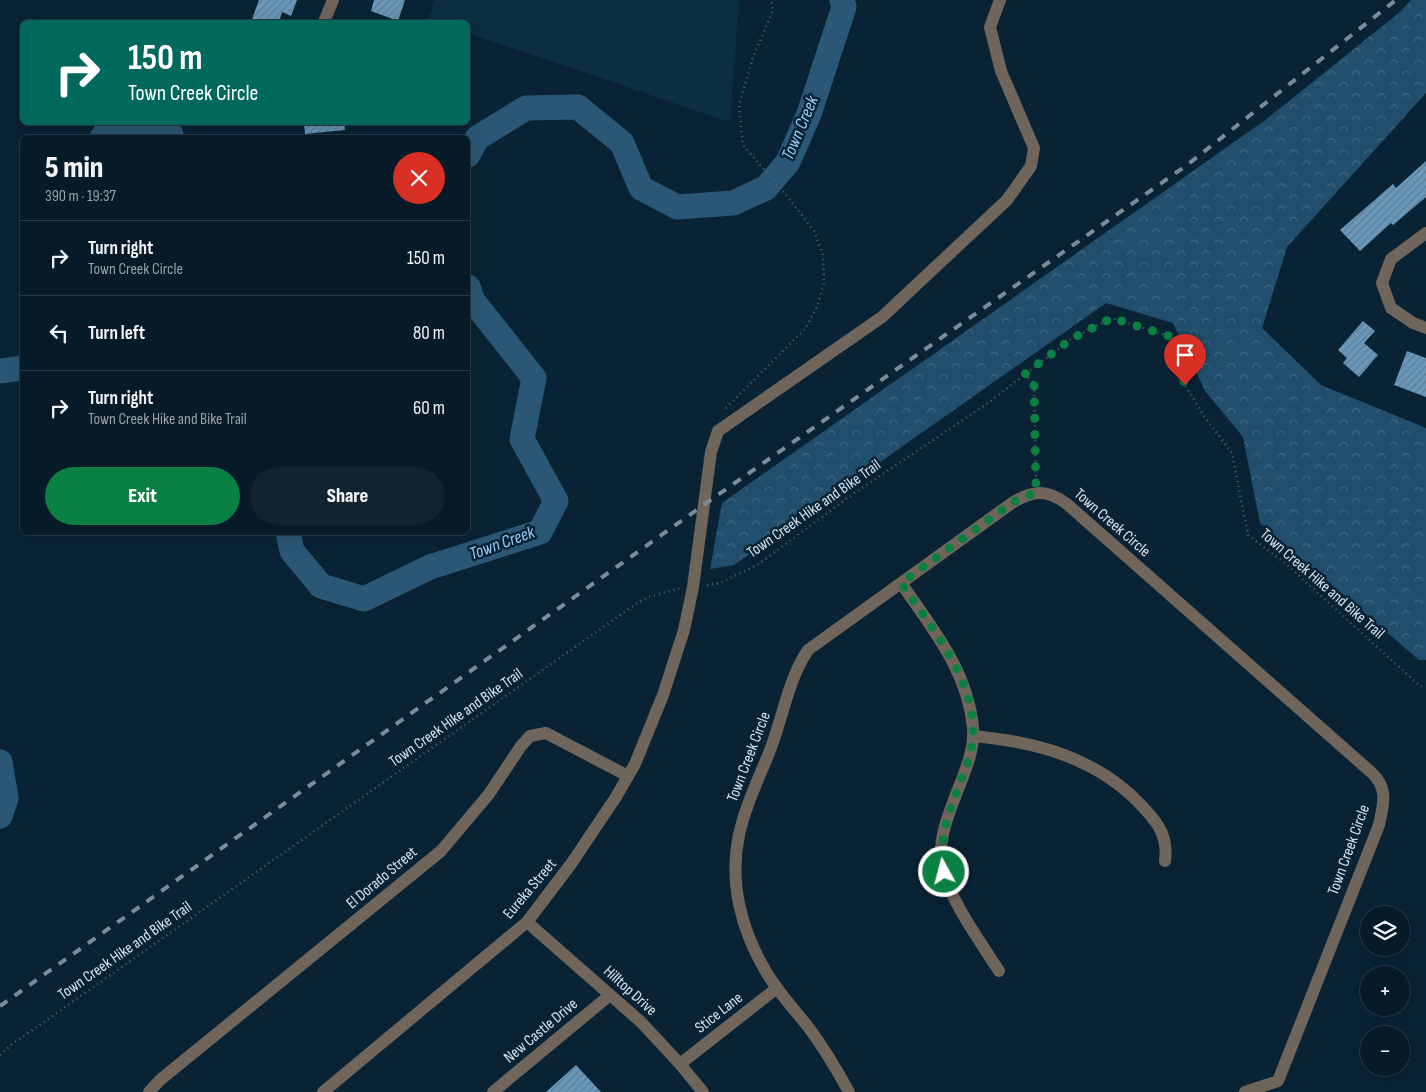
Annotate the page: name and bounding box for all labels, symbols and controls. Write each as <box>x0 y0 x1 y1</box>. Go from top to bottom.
text: 150 m <box>128 37 202 80</box>
icon: right <box>45 40 110 105</box>
text: Town Creek Circle <box>128 80 258 107</box>
water label: Town Creek <box>777 92 823 163</box>
text: 5 min <box>45 150 103 186</box>
button: close <box>393 152 445 204</box>
text: 390 m · 19:37 <box>45 187 116 206</box>
text: Turn right <box>88 237 153 260</box>
icon: right <box>45 244 73 272</box>
text: 150 m <box>407 247 445 270</box>
text: Town Creek Circle <box>88 260 183 279</box>
icon: left <box>45 319 73 347</box>
text: Turn left <box>88 322 145 345</box>
text: 80 m <box>413 322 445 345</box>
pin <box>1164 334 1206 385</box>
icon: arrive <box>1171 341 1199 369</box>
text: Turn right <box>88 387 153 410</box>
icon: right <box>45 394 73 422</box>
text: 60 m <box>413 397 445 420</box>
text: Town Creek Hike and Bike Trail <box>88 410 247 429</box>
street label: Town Creek Hike and Bike Trail <box>744 456 884 562</box>
button: Exit <box>45 467 240 525</box>
button: Share <box>250 467 445 525</box>
street label: Town Creek Circle <box>1070 485 1154 561</box>
water label: Town Creek <box>467 521 539 564</box>
street label: Town Creek Hike and Bike Trail <box>1256 525 1388 643</box>
street label: Town Creek Hike and Bike Trail <box>386 665 526 771</box>
street label: Town Creek Circle <box>723 709 775 805</box>
street label: Town Creek Circle <box>1324 802 1374 898</box>
street label: El Dorado Street <box>343 843 421 913</box>
position arrow <box>917 845 969 897</box>
street label: Eureka Street <box>499 855 561 923</box>
street label: Town Creek Hike and Bike Trail <box>55 898 195 1004</box>
map controls <box>1360 906 1410 1076</box>
button: layers <box>1360 906 1410 956</box>
street label: Hilltop Drive <box>599 962 661 1020</box>
button: + <box>1360 966 1410 1016</box>
street label: Stice Lane <box>691 988 747 1038</box>
street label: New Castle Drive <box>500 995 582 1067</box>
button: − <box>1360 1026 1410 1076</box>

